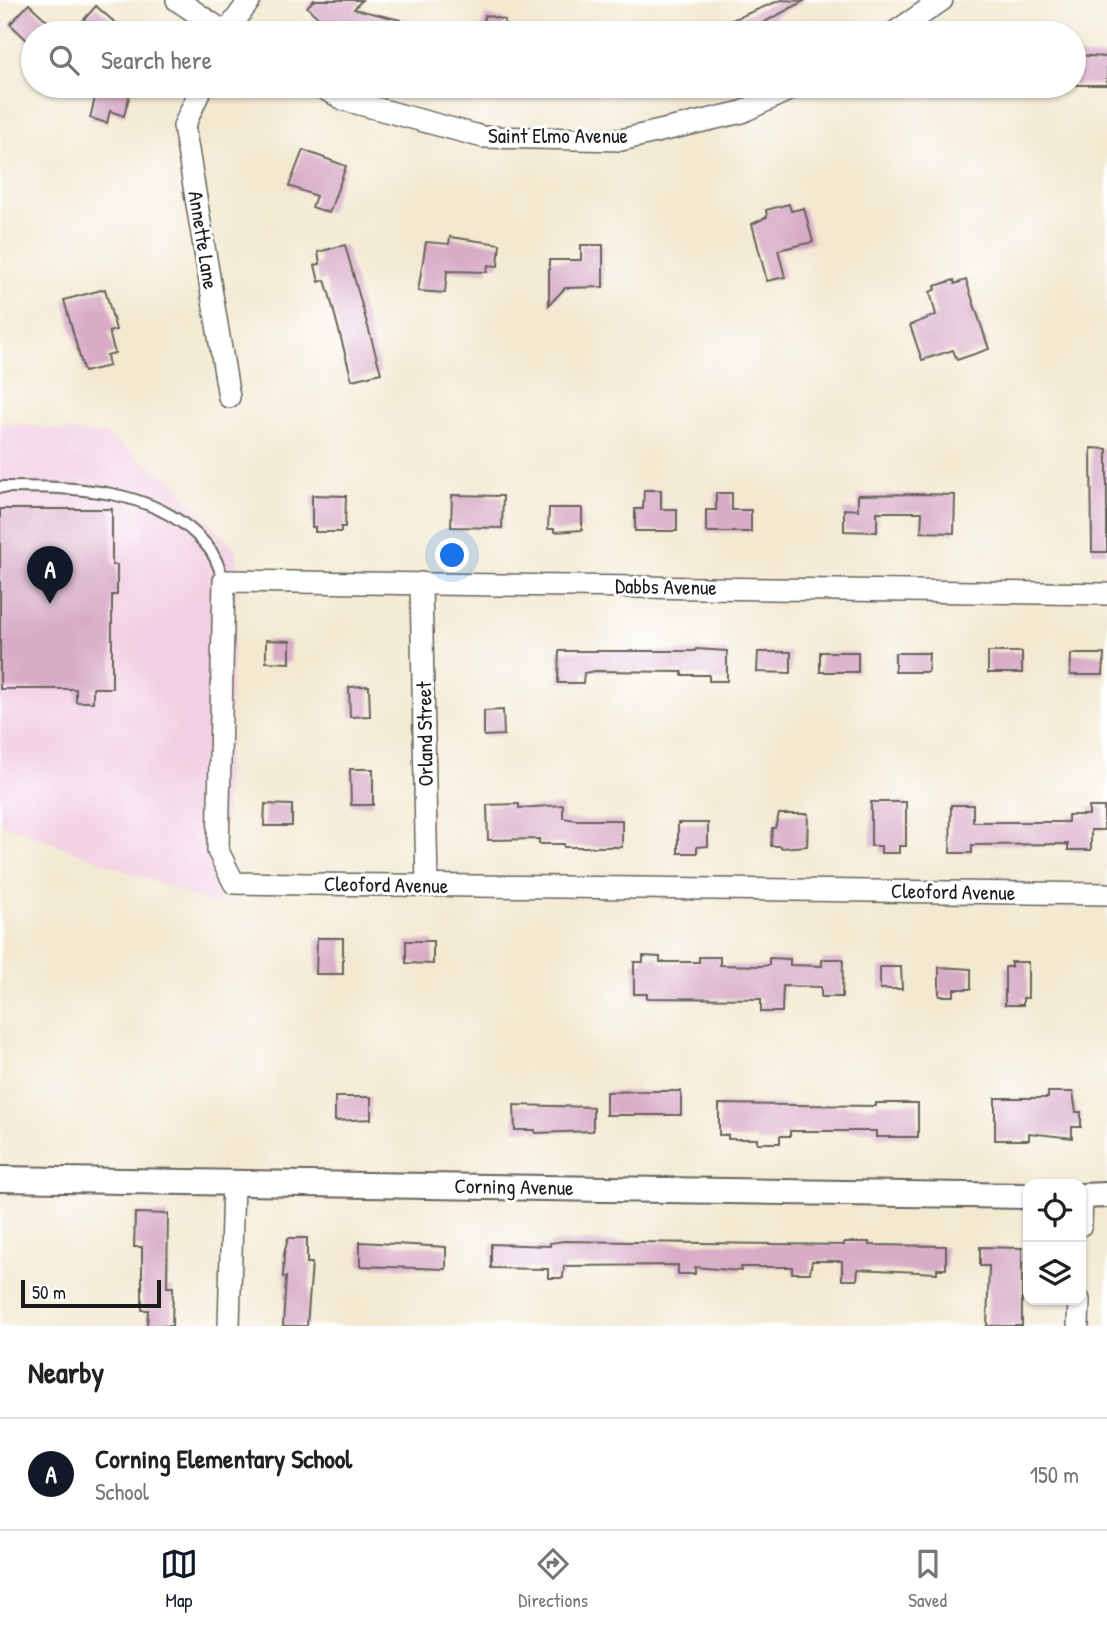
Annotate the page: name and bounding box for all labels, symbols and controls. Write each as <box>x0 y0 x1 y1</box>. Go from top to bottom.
search box <box>21 21 1086 98</box>
icon: search <box>45 41 83 79</box>
text: Search here <box>101 42 212 77</box>
street label: Saint Elmo Avenue <box>488 121 628 150</box>
street label: Annette Lane <box>181 189 226 291</box>
your location <box>435 538 469 572</box>
pin: A <box>27 546 73 604</box>
street label: Dabbs Avenue <box>615 571 717 602</box>
street label: Orland Street <box>409 681 440 787</box>
street label: Cleoford Avenue <box>324 869 448 900</box>
street label: Cleoford Avenue <box>891 876 1015 907</box>
street label: Corning Avenue <box>454 1171 574 1202</box>
map controls <box>1023 1179 1086 1305</box>
button: locate <box>1023 1179 1086 1242</box>
button: layers <box>1023 1242 1086 1305</box>
scale bar <box>21 1277 161 1309</box>
text: 50 m <box>32 1279 66 1305</box>
text: Nearby <box>28 1352 104 1392</box>
text: Corning Elementary School <box>95 1441 352 1476</box>
text: A <box>45 1459 57 1490</box>
text: 150 m <box>1030 1459 1079 1490</box>
text: School <box>95 1476 149 1507</box>
tab: Map <box>160 1545 198 1613</box>
tab: Directions <box>518 1545 588 1613</box>
tab: Saved <box>908 1545 947 1613</box>

